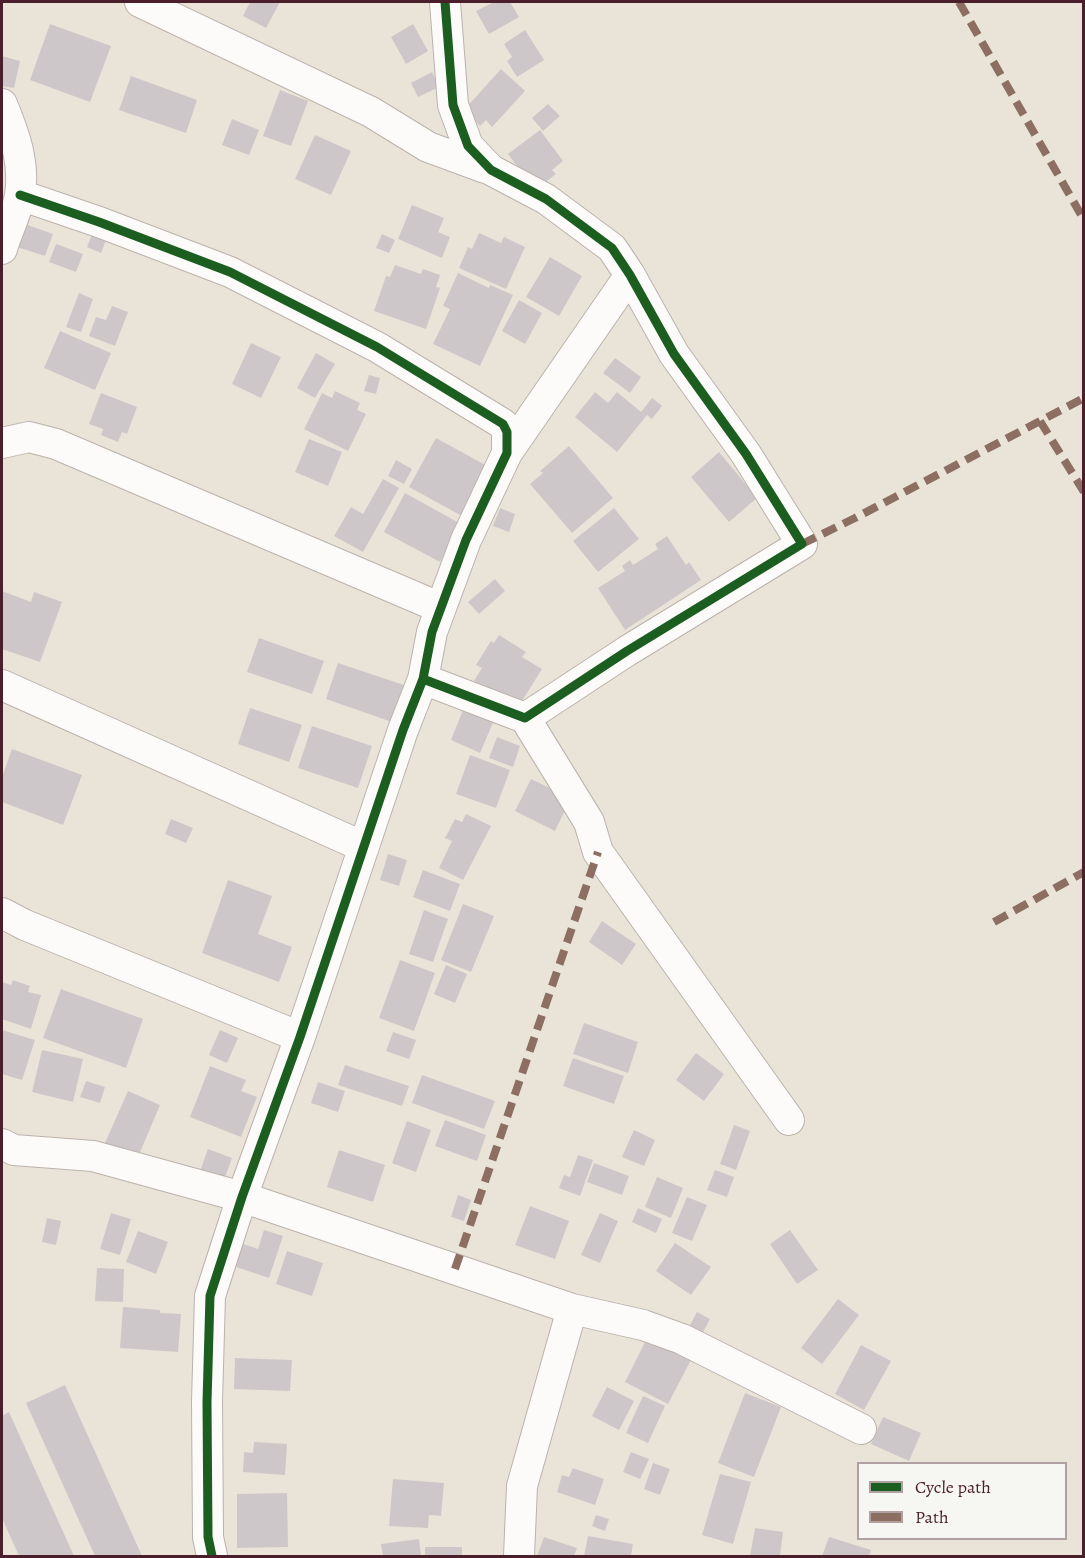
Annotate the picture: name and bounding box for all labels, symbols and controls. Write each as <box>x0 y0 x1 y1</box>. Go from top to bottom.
legend <box>857 1462 1067 1540</box>
text: Cycle path <box>915 1475 991 1499</box>
text: Path <box>915 1505 949 1529</box>

